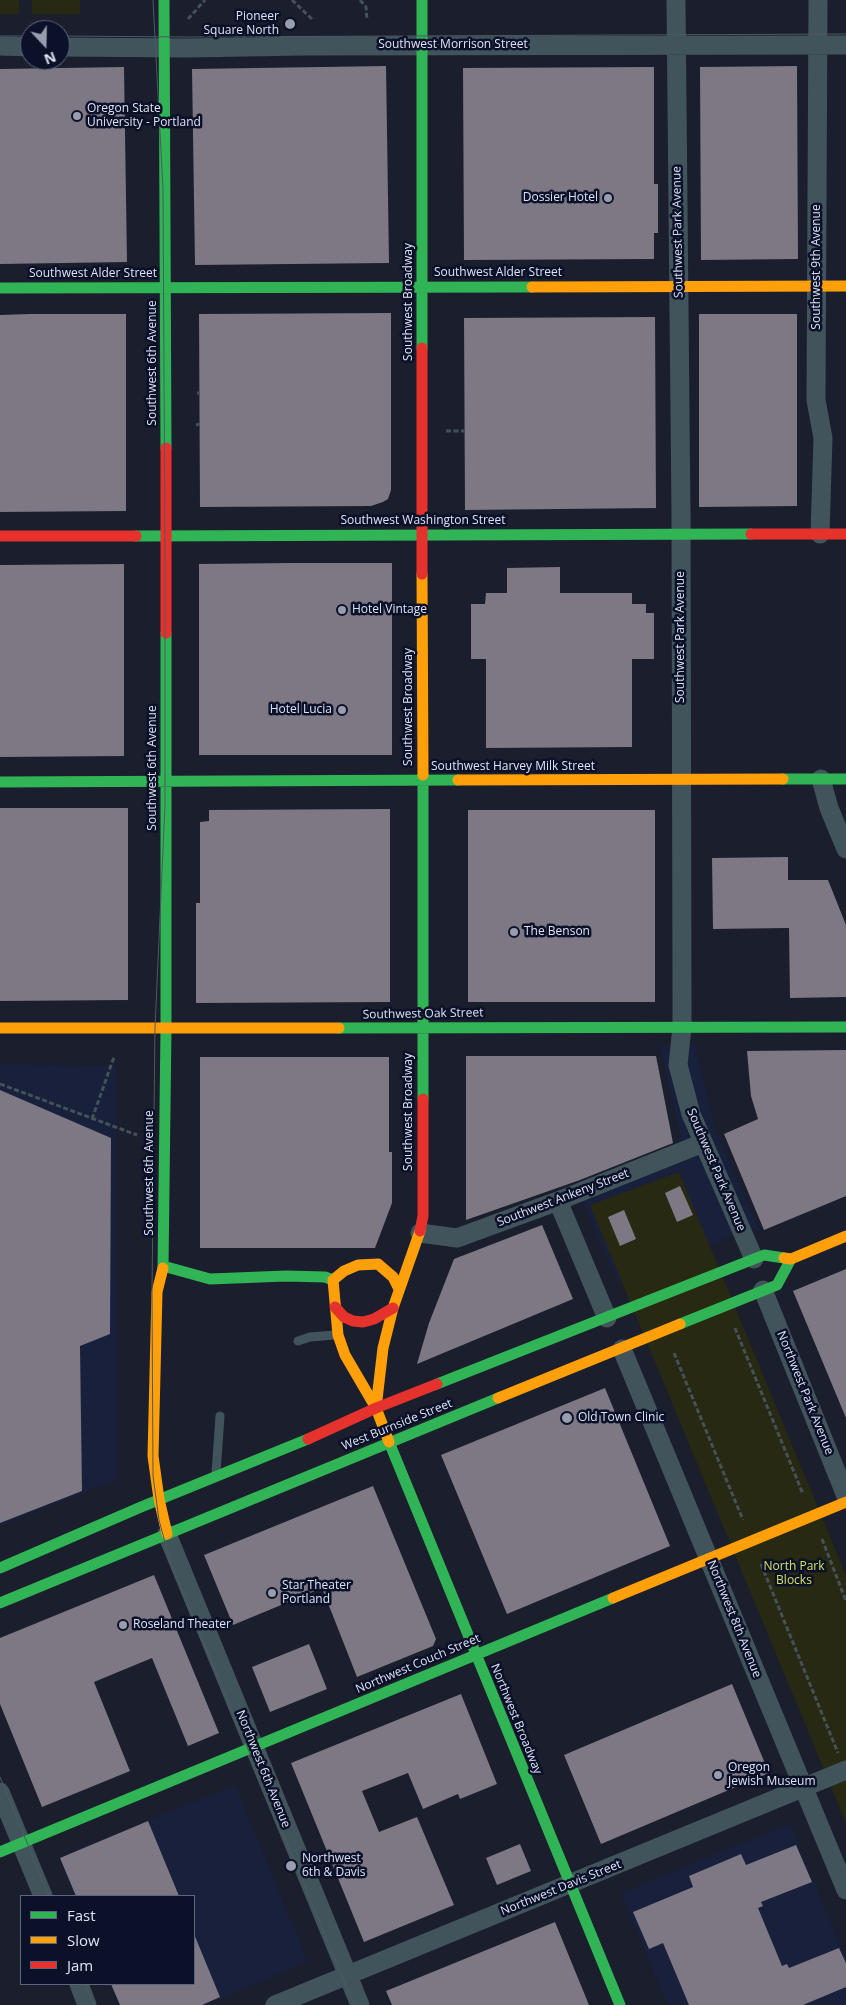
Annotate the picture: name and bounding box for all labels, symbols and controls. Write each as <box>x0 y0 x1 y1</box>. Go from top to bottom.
place label: Pioneer Square North <box>203 10 279 38</box>
marker: Pioneer Square North <box>283 17 297 31</box>
north arrow <box>20 20 70 70</box>
street label: Southwest Morrison Street <box>378 38 528 52</box>
text: N <box>41 48 59 69</box>
place label: Oregon State University - Portland <box>87 102 201 130</box>
marker: Oregon State University - Portland <box>71 110 83 122</box>
street label: Southwest Park Avenue <box>670 166 686 298</box>
place label: Dossier Hotel <box>523 191 598 205</box>
marker: Dossier Hotel <box>602 192 614 204</box>
street label: Southwest 9th Avenue <box>810 204 824 330</box>
street label: Southwest Broadway <box>402 243 416 361</box>
street label: Southwest Alder Street <box>434 266 562 280</box>
street label: Southwest Alder Street <box>29 267 157 281</box>
street label: Southwest 6th Avenue <box>146 300 160 426</box>
street label: Southwest Washington Street <box>340 514 506 528</box>
street label: Southwest Park Avenue <box>674 571 688 703</box>
place label: Hotel Vintage <box>352 603 427 617</box>
marker: Hotel Vintage <box>336 604 348 616</box>
street label: Southwest Broadway <box>402 648 416 766</box>
place label: Hotel Lucia <box>270 703 332 717</box>
marker: Hotel Lucia <box>336 704 348 716</box>
street label: Southwest 6th Avenue <box>146 705 160 831</box>
street label: Southwest Harvey Milk Street <box>431 760 595 774</box>
place label: The Benson <box>524 925 590 939</box>
marker: The Benson <box>508 926 520 938</box>
street label: Southwest Oak Street <box>362 1006 484 1022</box>
street label: Southwest Broadway <box>402 1053 416 1171</box>
street label: Southwest Park Avenue <box>684 1106 748 1234</box>
street label: Southwest 6th Avenue <box>143 1110 157 1236</box>
street label: Southwest Ankeny Street <box>495 1166 631 1230</box>
street label: Northwest Park Avenue <box>774 1329 836 1457</box>
street label: West Burnside Street <box>340 1396 454 1454</box>
marker: Old Town Clinic <box>560 1411 574 1425</box>
place label: Old Town Clinic <box>578 1411 664 1425</box>
street label: Northwest 8th Avenue <box>704 1558 764 1680</box>
park label: North Park Blocks <box>763 1560 825 1588</box>
place label: Star Theater Portland <box>282 1579 351 1607</box>
marker: Star Theater Portland <box>266 1587 278 1599</box>
place label: Roseland Theater <box>133 1618 231 1632</box>
marker: Roseland Theater <box>117 1619 129 1631</box>
street label: Northwest Couch Street <box>354 1631 482 1697</box>
street label: Northwest Broadway <box>487 1662 545 1776</box>
street label: Northwest 6th Avenue <box>233 1708 293 1830</box>
place label: Oregon Jewish Museum <box>728 1761 816 1789</box>
marker: Oregon Jewish Museum <box>712 1769 724 1781</box>
place label: Northwest 6th & Davis <box>302 1852 366 1880</box>
street label: Northwest Davis Street <box>499 1857 623 1919</box>
marker: Northwest 6th & Davis <box>284 1859 298 1873</box>
legend <box>20 1895 195 1985</box>
text: Fast <box>67 1905 96 1925</box>
text: Slow <box>67 1930 100 1950</box>
text: Jam <box>67 1955 93 1975</box>

